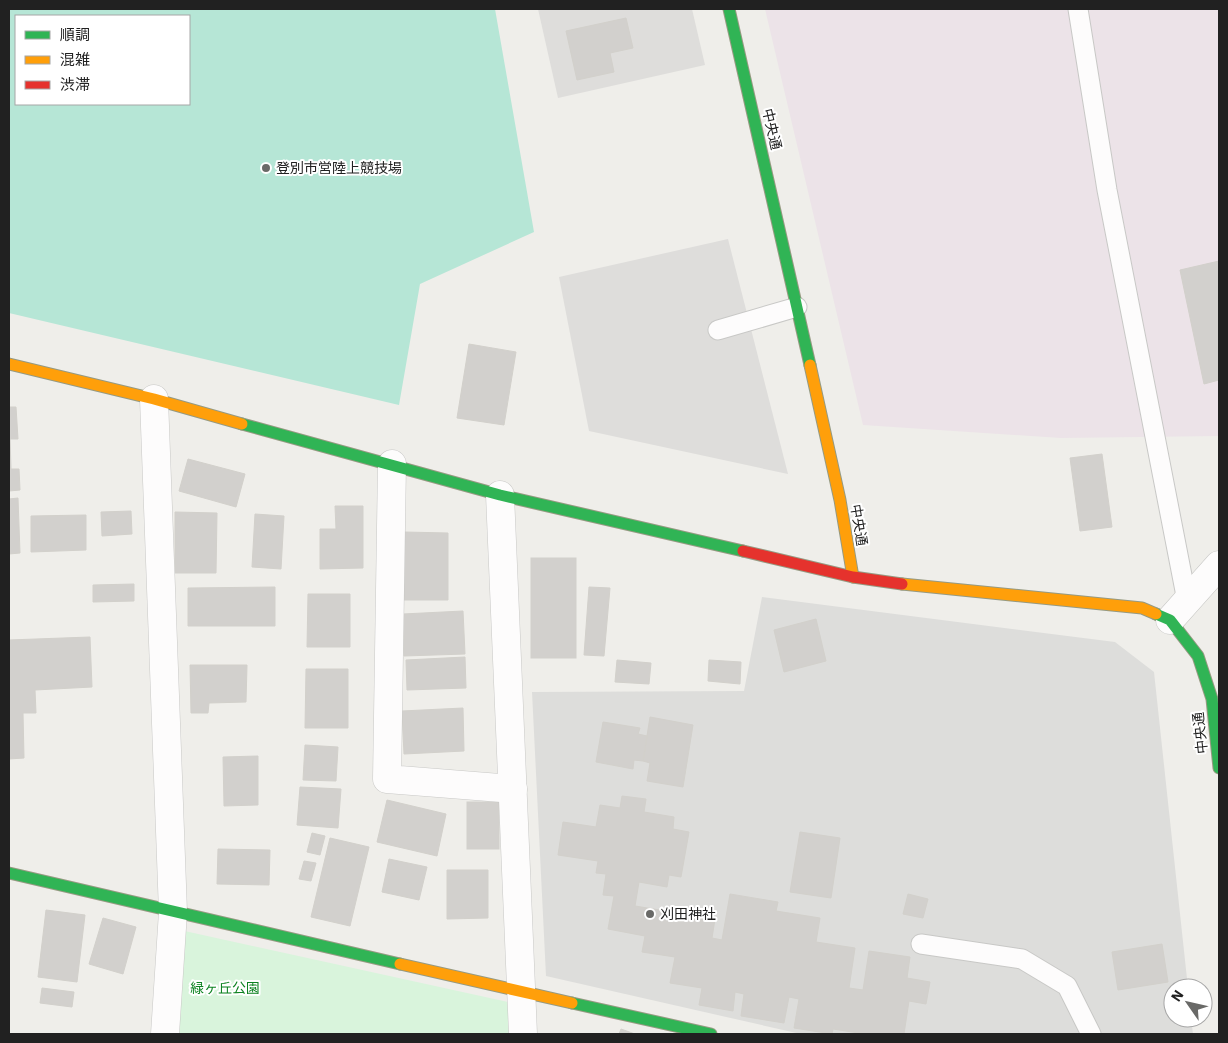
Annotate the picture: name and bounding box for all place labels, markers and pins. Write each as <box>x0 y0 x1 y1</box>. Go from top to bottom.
place label: 登別市営陸上競技場 <box>276 159 402 177</box>
marker: 登別市営陸上競技場 <box>260 162 272 174</box>
place label: 刈田神社 <box>660 905 716 923</box>
marker: 刈田神社 <box>644 908 656 920</box>

